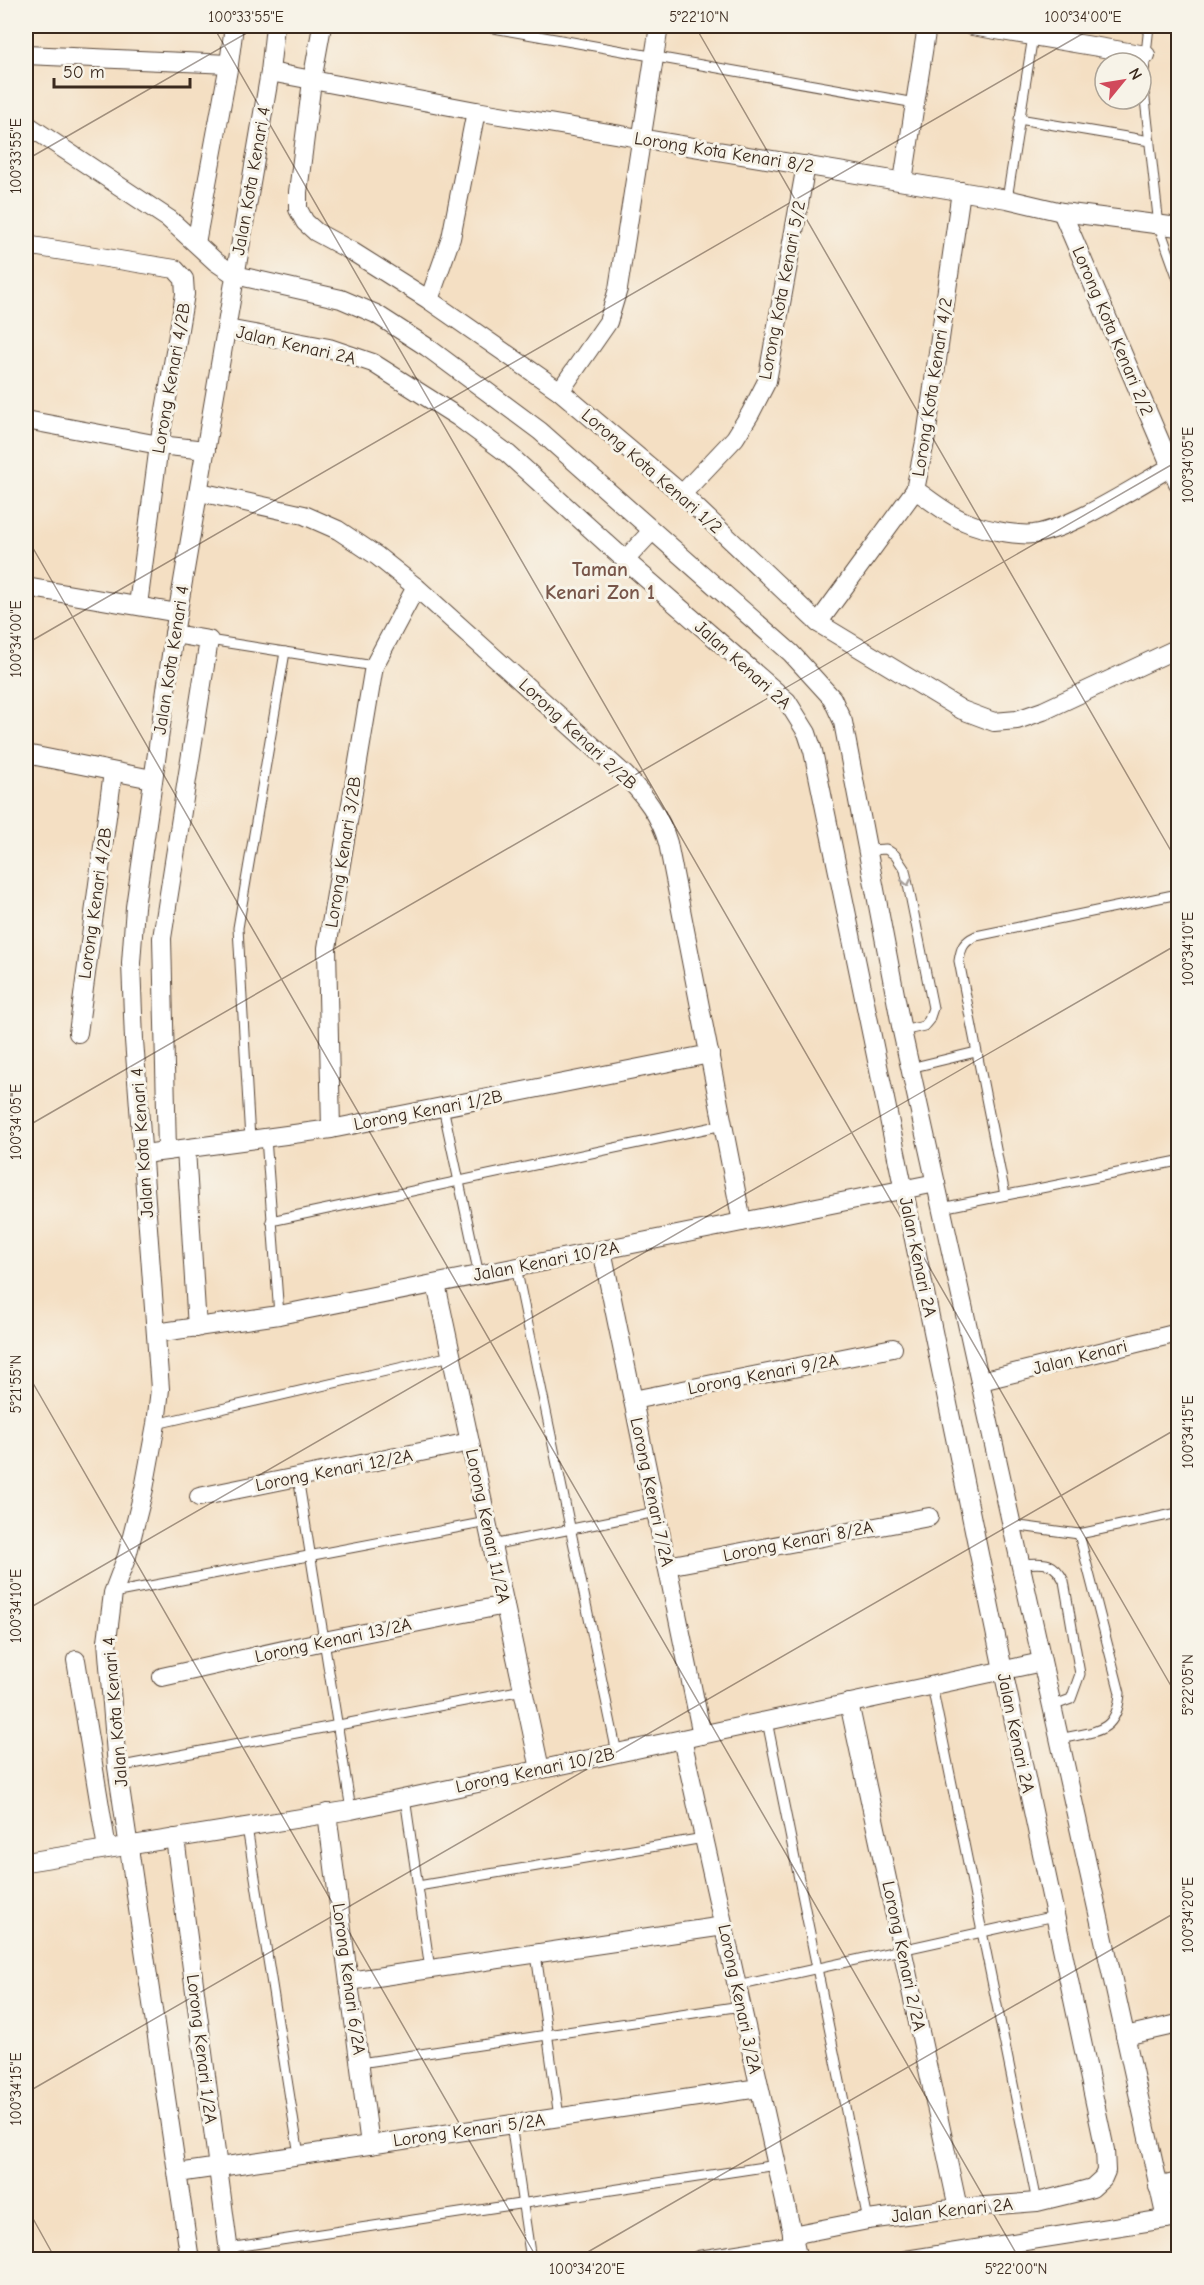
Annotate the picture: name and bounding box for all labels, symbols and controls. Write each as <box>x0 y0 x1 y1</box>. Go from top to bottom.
text: 100°33'55"E <box>208 8 284 26</box>
text: 5°22'10"N <box>669 8 729 26</box>
text: 100°34'00"E <box>1044 8 1122 26</box>
scale bar <box>54 51 190 89</box>
north arrow <box>1093 51 1153 111</box>
text: 50 m <box>63 62 105 83</box>
text: N <box>1125 65 1146 83</box>
street label: Jalan Kota Kenari 4 <box>228 105 275 257</box>
text: 100°33'55"E <box>7 118 25 194</box>
street label: Lorong Kota Kenari 8/2 <box>633 128 815 177</box>
street label: Lorong Kota Kenari 5/2 <box>755 199 810 381</box>
street label: Lorong Kota Kenari 2/2 <box>1067 243 1158 419</box>
street label: Lorong Kota Kenari 4/2 <box>908 296 957 478</box>
street label: Lorong Kenari 4/2B <box>148 301 195 455</box>
street label: Jalan Kenari 2A <box>234 322 358 369</box>
street label: Lorong Kota Kenari 1/2 <box>577 405 726 538</box>
text: 100°34'05"E <box>1179 427 1197 503</box>
district label: Taman Kenari Zon 1 <box>545 558 655 604</box>
street label: Jalan Kota Kenari 4 <box>149 584 194 736</box>
text: 100°34'00"E <box>7 600 25 678</box>
street label: Jalan Kenari 2A <box>690 617 795 714</box>
street label: Lorong Kenari 2/2B <box>514 674 641 794</box>
street label: Lorong Kenari 3/2B <box>321 775 366 929</box>
street label: Lorong Kenari 4/2B <box>74 826 117 980</box>
one-way arrow <box>900 877 913 887</box>
text: 100°34'10"E <box>1179 912 1197 986</box>
street label: Jalan Kota Kenari 4 <box>127 1067 158 1219</box>
text: 100°34'05"E <box>7 1084 25 1160</box>
street label: Lorong Kenari 1/2B <box>352 1086 504 1135</box>
street label: Jalan Kenari 2A <box>895 1195 940 1319</box>
street label: Jalan Kenari 10/2A <box>471 1237 621 1286</box>
street label: Jalan Kenari <box>1031 1336 1129 1379</box>
street label: Lorong Kenari 9/2A <box>686 1350 840 1399</box>
text: 5°21'55"N <box>7 1355 25 1413</box>
text: 100°34'15"E <box>1179 1396 1197 1468</box>
street label: Lorong Kenari 7/2A <box>625 1416 678 1569</box>
street label: Lorong Kenari 12/2A <box>254 1445 415 1496</box>
street label: Lorong Kenari 11/2A <box>461 1447 514 1605</box>
street label: Lorong Kenari 8/2A <box>721 1517 875 1566</box>
text: 100°34'10"E <box>7 1569 25 1643</box>
street label: Lorong Kenari 13/2A <box>253 1614 413 1667</box>
street label: Jalan Kota Kenari 4 <box>98 1636 133 1788</box>
text: 5°22'05"N <box>1179 1654 1197 1716</box>
street label: Jalan Kenari 2A <box>993 1671 1038 1795</box>
street label: Lorong Kenari 10/2B <box>454 1743 617 1798</box>
text: 100°34'20"E <box>1179 1877 1197 1953</box>
street label: Lorong Kenari 2/2A <box>877 1879 930 2033</box>
street label: Lorong Kenari 6/2A <box>327 1902 370 2056</box>
street label: Lorong Kenari 3/2A <box>713 1922 766 2076</box>
street label: Lorong Kenari 1/2A <box>182 1973 221 2125</box>
text: 100°34'15"E <box>7 2053 25 2125</box>
street label: Lorong Kenari 5/2A <box>392 2109 546 2152</box>
street label: Jalan Kenari 2A <box>890 2194 1014 2227</box>
text: 100°34'20"E <box>549 2260 625 2278</box>
text: 5°22'00"N <box>985 2260 1047 2278</box>

